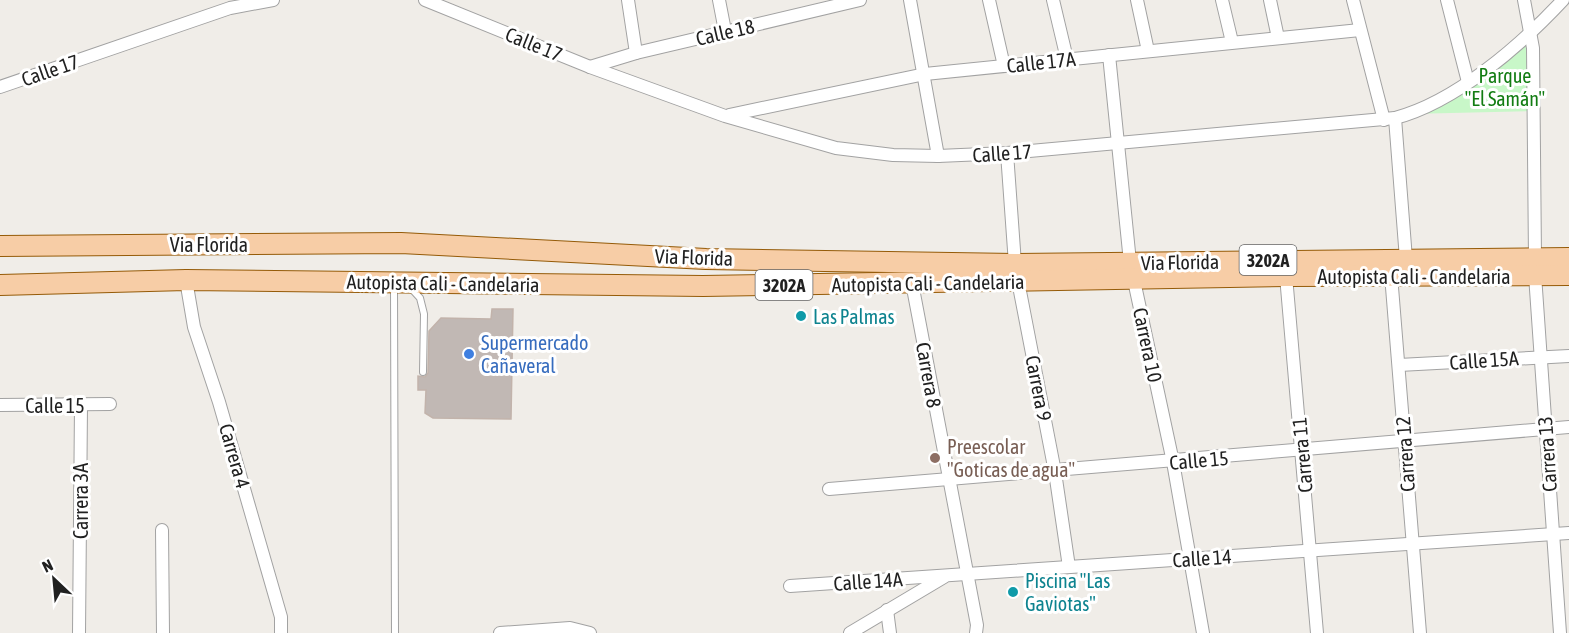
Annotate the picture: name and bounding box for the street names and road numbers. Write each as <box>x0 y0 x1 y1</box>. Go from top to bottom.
street label: Calle 18 <box>694 14 756 50</box>
street label: Calle 17 <box>502 22 566 66</box>
street label: Calle 17A <box>1005 47 1077 77</box>
street label: Calle 17 <box>18 49 82 91</box>
street label: Calle 17 <box>972 139 1032 167</box>
street label: Via Florida <box>170 233 248 256</box>
street label: Via Florida <box>654 244 734 270</box>
road number: 3202A <box>1240 245 1296 275</box>
street label: Via Florida <box>1141 250 1219 274</box>
street label: Autopista Cali - Candelaria <box>1318 265 1511 288</box>
street label: Autopista Cali - Candelaria <box>346 270 540 296</box>
road number: 3202A <box>756 270 812 300</box>
street label: Autopista Cali - Candelaria <box>831 270 1025 296</box>
street label: Carrera 10 <box>1129 306 1167 384</box>
street label: Carrera 8 <box>912 340 946 410</box>
street label: Calle 15A <box>1449 346 1519 374</box>
street label: Carrera 9 <box>1021 353 1057 423</box>
street label: Calle 15 <box>25 394 85 417</box>
street label: Carrera 11 <box>1287 416 1317 494</box>
street label: Carrera 12 <box>1391 416 1419 492</box>
street label: Carrera 13 <box>1533 416 1561 492</box>
street label: Carrera 4 <box>215 421 255 491</box>
street label: Calle 15 <box>1168 446 1230 474</box>
street label: Carrera 3A <box>69 463 92 539</box>
street label: Calle 14 <box>1172 544 1232 572</box>
street label: Calle 14A <box>833 567 903 595</box>

